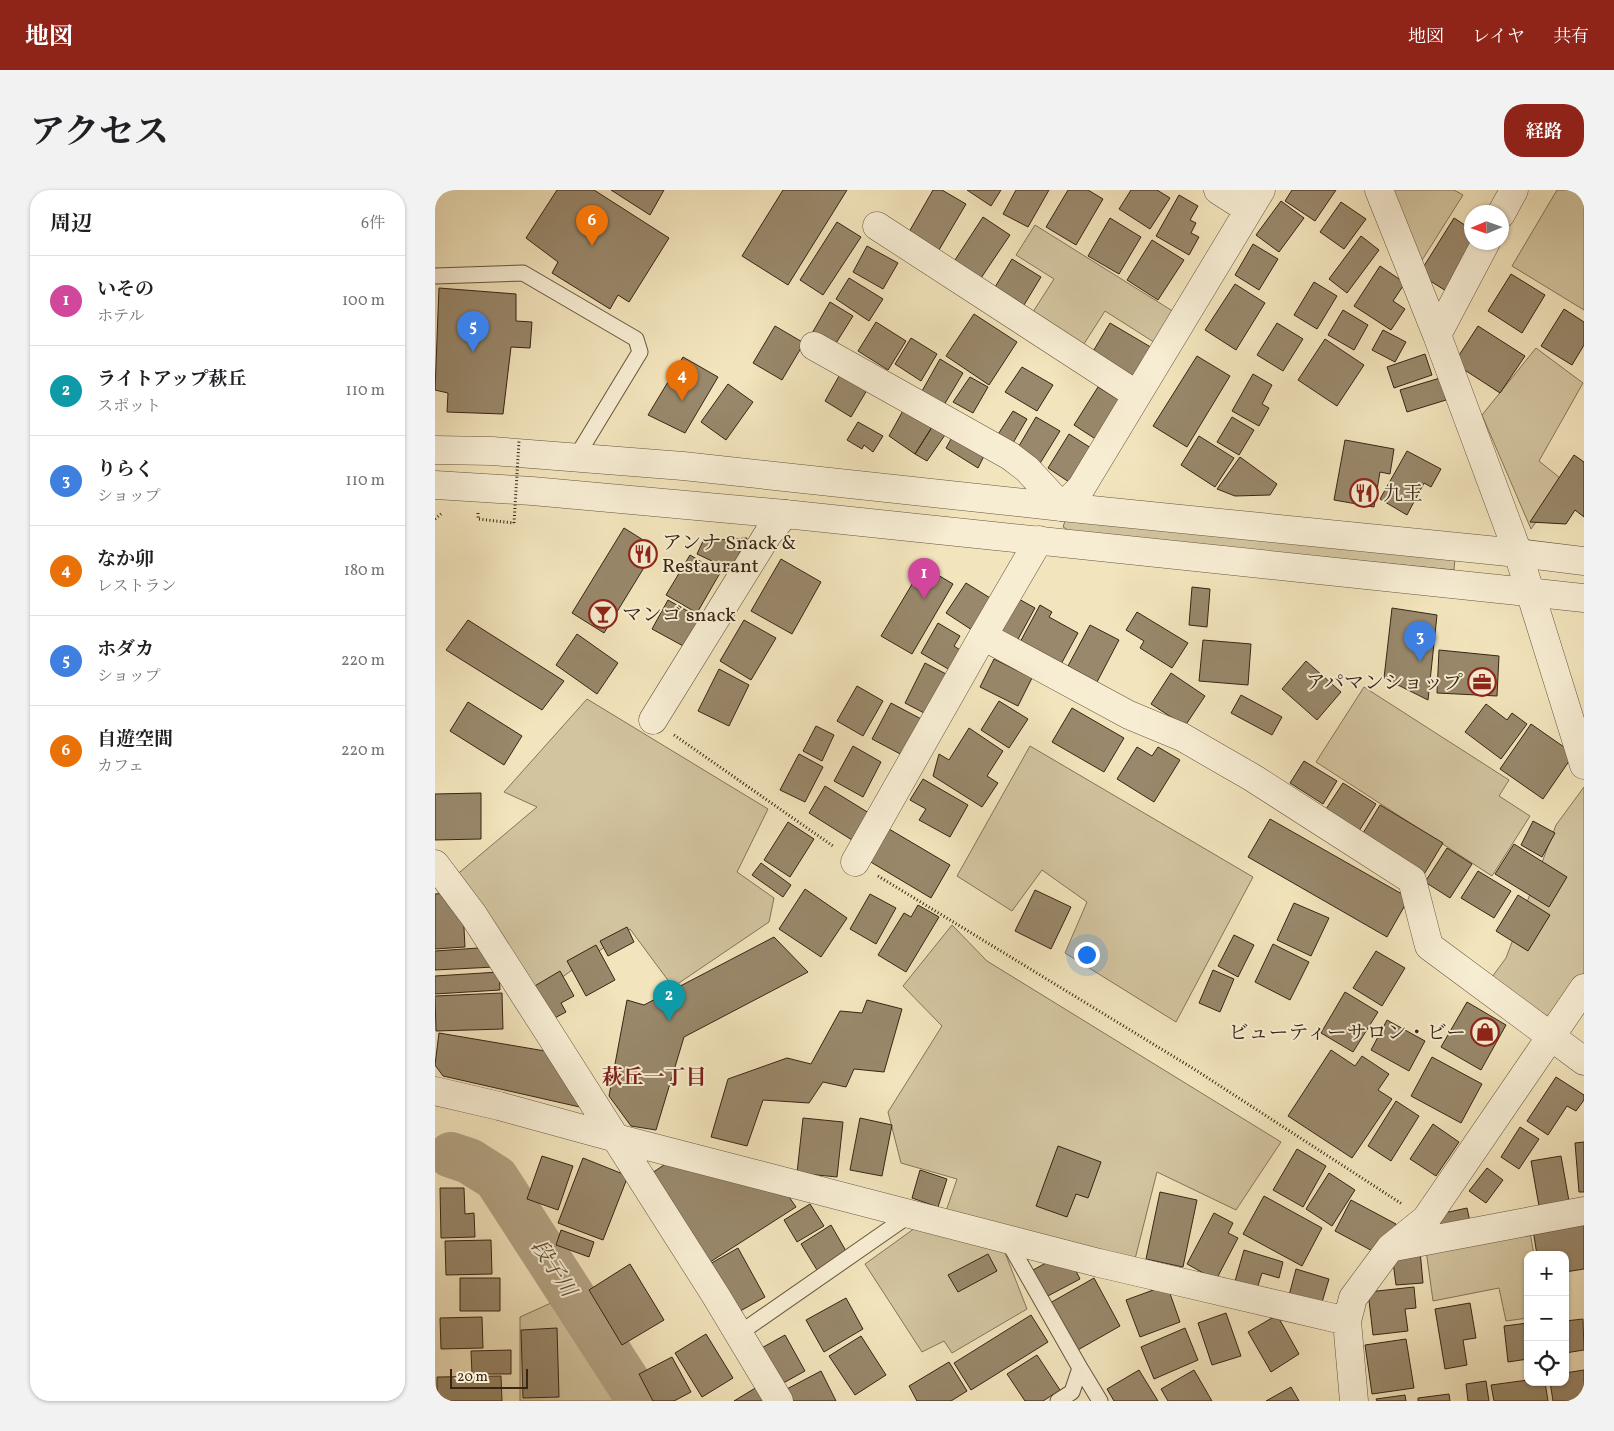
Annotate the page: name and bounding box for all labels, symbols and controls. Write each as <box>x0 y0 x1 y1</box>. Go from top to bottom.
text: 地図 <box>25 21 73 55</box>
text: 地図 <box>1408 25 1444 50</box>
text: レイヤ <box>1472 25 1525 50</box>
text: 共有 <box>1553 25 1589 50</box>
button: 経路 <box>1504 104 1584 157</box>
text: アクセス <box>30 110 169 158</box>
pin: 6 <box>576 205 608 246</box>
north arrow <box>1464 205 1509 250</box>
text: 周辺 <box>50 210 92 239</box>
text: 6件 <box>361 213 385 235</box>
text: いその <box>97 277 154 303</box>
text: 1 <box>63 290 69 312</box>
text: 100 m <box>342 290 385 312</box>
text: ホテル <box>97 306 144 328</box>
pin: 5 <box>457 311 489 352</box>
pin: 4 <box>666 360 698 401</box>
text: ライトアップ萩丘 <box>97 367 247 393</box>
text: 2 <box>62 380 70 402</box>
text: 110 m <box>346 380 385 402</box>
text: スポット <box>97 396 161 418</box>
text: りらく <box>97 457 154 483</box>
text: 3 <box>62 470 70 492</box>
text: 110 m <box>346 470 385 492</box>
restaurant icon: 九王 <box>1349 478 1379 508</box>
place label: 九王 <box>1383 481 1423 509</box>
text: ショップ <box>97 486 161 508</box>
place label: アンナ Snack & Restaurant <box>662 530 796 581</box>
restaurant icon: アンナ Snack & Restaurant <box>628 539 658 569</box>
text: なか卯 <box>97 547 154 573</box>
pin: 1 <box>908 558 940 599</box>
text: 4 <box>61 560 71 582</box>
text: 180 m <box>344 560 385 582</box>
text: レストラン <box>97 576 177 598</box>
bar icon: マンゴ snack <box>588 599 618 629</box>
place label: マンゴ snack <box>622 602 736 630</box>
pin: 3 <box>1404 621 1436 662</box>
text: ホダカ <box>97 637 154 663</box>
text: 5 <box>62 650 70 672</box>
text: 220 m <box>341 650 385 672</box>
text: ショップ <box>97 666 161 688</box>
office icon: アパマンショップ <box>1467 667 1497 697</box>
place label: アパマンショップ <box>1306 670 1463 698</box>
text: 自遊空間 <box>97 727 173 753</box>
text: 6 <box>62 740 70 762</box>
text: 220 m <box>341 740 385 762</box>
text: カフェ <box>97 756 144 778</box>
your location <box>1074 942 1100 968</box>
pin: 2 <box>653 980 685 1021</box>
shop icon: ビューティーサロン・ビー <box>1470 1017 1500 1047</box>
place label: ビューティーサロン・ビー <box>1228 1020 1466 1048</box>
district label: 萩丘一丁目 <box>602 1064 707 1093</box>
water label: 段子川 <box>523 1235 583 1305</box>
map controls <box>1524 1251 1569 1386</box>
button: + <box>1524 1251 1569 1296</box>
button: − <box>1524 1296 1569 1341</box>
button: locate <box>1524 1341 1569 1386</box>
scale bar <box>450 1366 527 1389</box>
text: 20 m <box>457 1368 488 1387</box>

